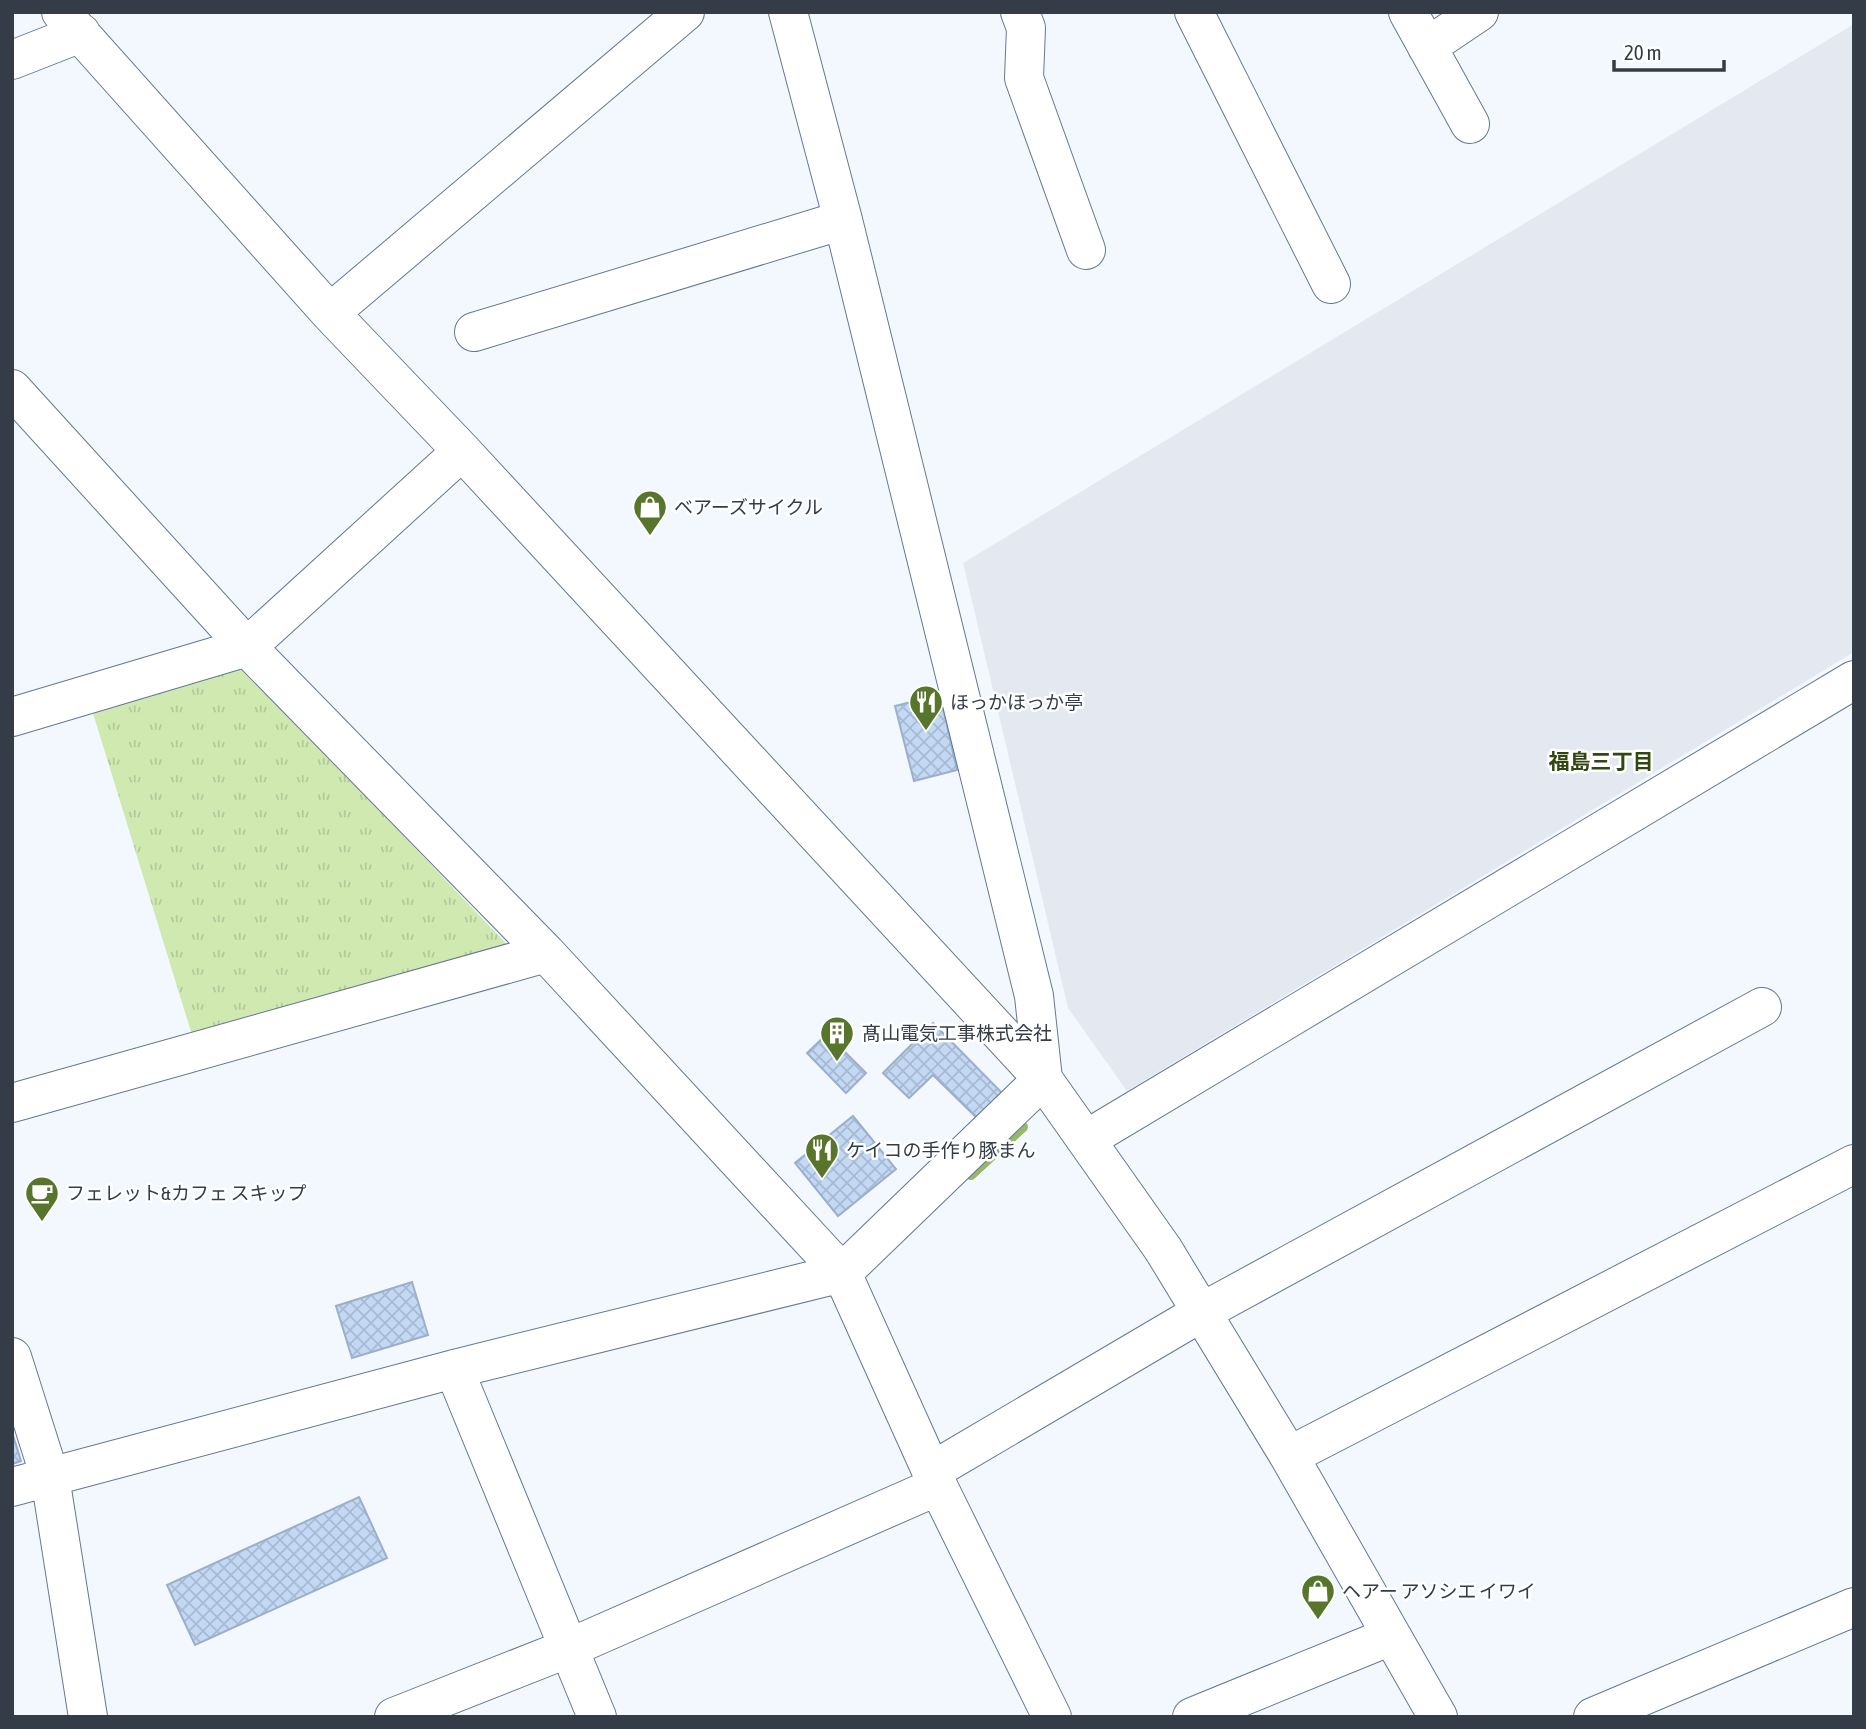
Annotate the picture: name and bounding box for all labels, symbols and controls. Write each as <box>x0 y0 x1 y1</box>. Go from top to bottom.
scale bar <box>1614 28 1724 72</box>
text: 20 m <box>1624 40 1662 64</box>
shop icon: ベアーズサイクル <box>631 488 669 537</box>
place label: ベアーズサイクル <box>674 496 823 518</box>
restaurant icon: ほっかほっか亭 <box>907 683 945 732</box>
place label: ほっかほっか亭 <box>950 691 1083 713</box>
district label: 福島三丁目 <box>1549 749 1654 773</box>
building icon: 髙山電気工事株式会社 <box>818 1014 856 1063</box>
place label: 髙山電気工事株式会社 <box>862 1022 1052 1044</box>
restaurant icon: ケイコの手作り豚まん <box>803 1131 841 1180</box>
place label: ケイコの手作り豚まん <box>846 1139 1036 1161</box>
cafe icon: フェレット&カフェ スキップ <box>23 1174 61 1223</box>
place label: フェレット&カフェ スキップ <box>66 1182 306 1204</box>
shop icon: ヘアー アソシエ イワイ <box>1299 1572 1337 1621</box>
place label: ヘアー アソシエ イワイ <box>1342 1580 1536 1602</box>

